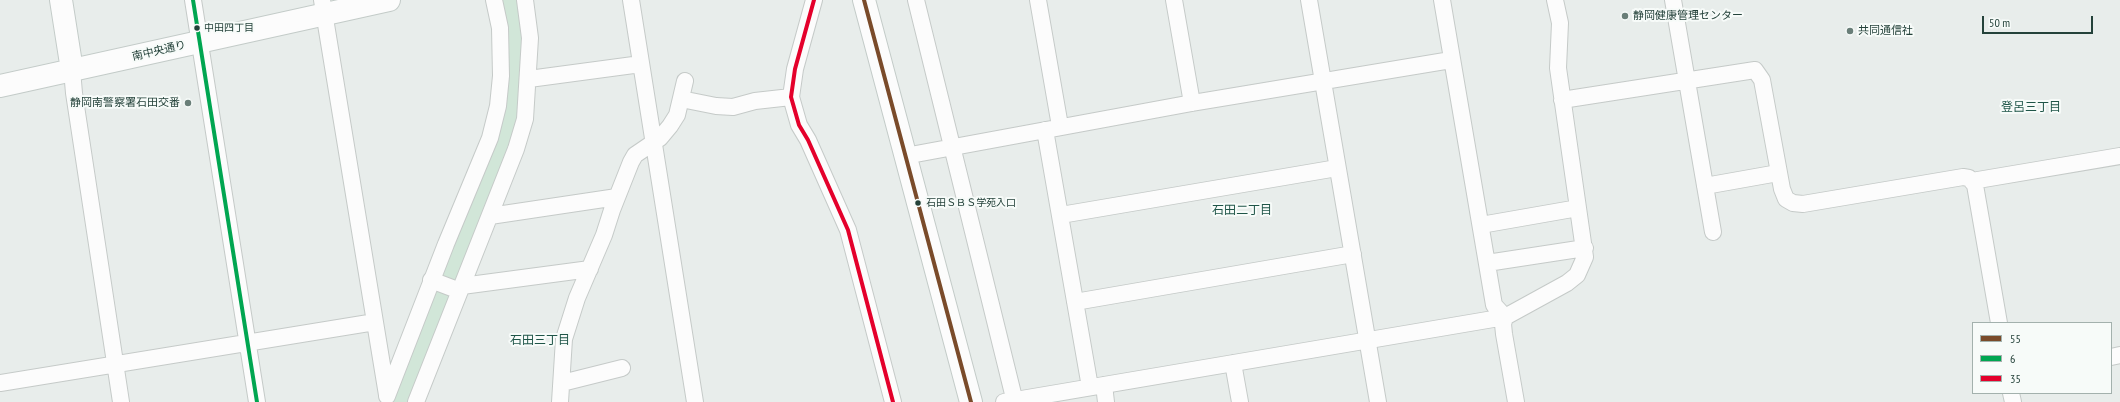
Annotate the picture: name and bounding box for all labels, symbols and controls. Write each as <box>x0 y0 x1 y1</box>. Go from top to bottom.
scale bar <box>1984 8 2095 34</box>
place label: 静岡健康管理センター <box>1633 9 1743 23</box>
marker: 静岡健康管理センター <box>1620 11 1630 21</box>
text: 50 m <box>1989 15 2010 30</box>
place label: 中田四丁目 <box>204 22 254 34</box>
marker: 中田四丁目 <box>192 23 202 33</box>
place label: 共同通信社 <box>1858 24 1913 38</box>
marker: 共同通信社 <box>1845 26 1855 36</box>
street label: 南中央通り <box>131 38 187 64</box>
place label: 静岡南警察署石田交番 <box>70 96 180 110</box>
marker: 静岡南警察署石田交番 <box>183 98 193 108</box>
district label: 登呂三丁目 <box>2001 101 2061 115</box>
place label: 石田ＳＢＳ学苑入口 <box>926 197 1016 209</box>
marker: 石田ＳＢＳ学苑入口 <box>913 198 923 208</box>
district label: 石田二丁目 <box>1212 204 1272 218</box>
legend <box>1972 322 2112 394</box>
text: 55 <box>2010 331 2021 346</box>
district label: 石田三丁目 <box>510 334 570 348</box>
text: 6 <box>2010 351 2015 366</box>
text: 35 <box>2010 371 2021 386</box>

